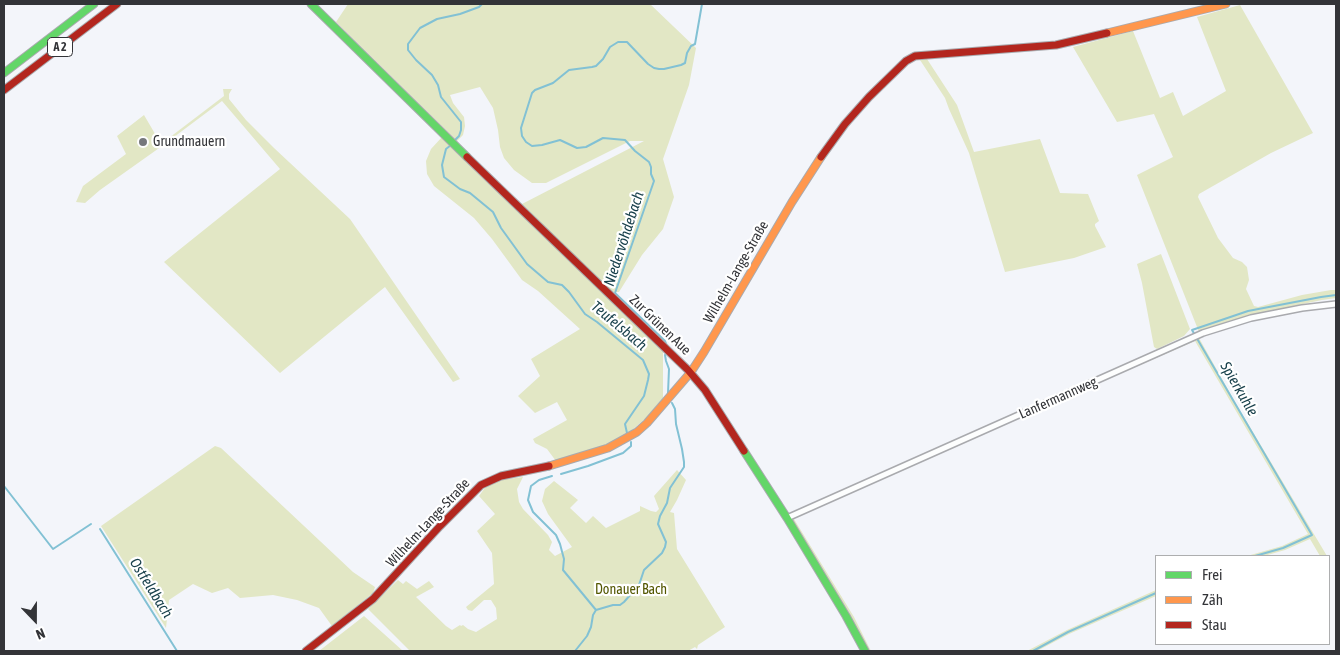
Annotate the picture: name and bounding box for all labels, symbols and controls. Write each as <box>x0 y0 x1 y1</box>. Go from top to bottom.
road number: A 2 <box>48 38 72 56</box>
place label: Grundmauern <box>153 134 225 150</box>
marker: Grundmauern <box>137 136 149 148</box>
water label: Niedervöhdebach <box>600 189 648 289</box>
street label: Wilhelm-Lange-Straße <box>700 218 772 326</box>
street label: Zur Grünen Aue <box>626 291 694 359</box>
water label: Teufelsbach <box>588 298 650 354</box>
water label: Spierkuhle <box>1216 359 1262 419</box>
street label: Lanfermannweg <box>1016 373 1100 423</box>
street label: Wilhelm-Lange-Straße <box>383 475 473 571</box>
water label: Ostfeldbach <box>126 555 176 621</box>
legend <box>1155 555 1330 645</box>
text: Frei <box>1202 566 1222 583</box>
park label: Donauer Bach <box>595 582 667 598</box>
text: Zäh <box>1202 591 1223 608</box>
north arrow <box>10 595 60 645</box>
text: Stau <box>1202 616 1227 633</box>
text: N <box>34 625 47 643</box>

